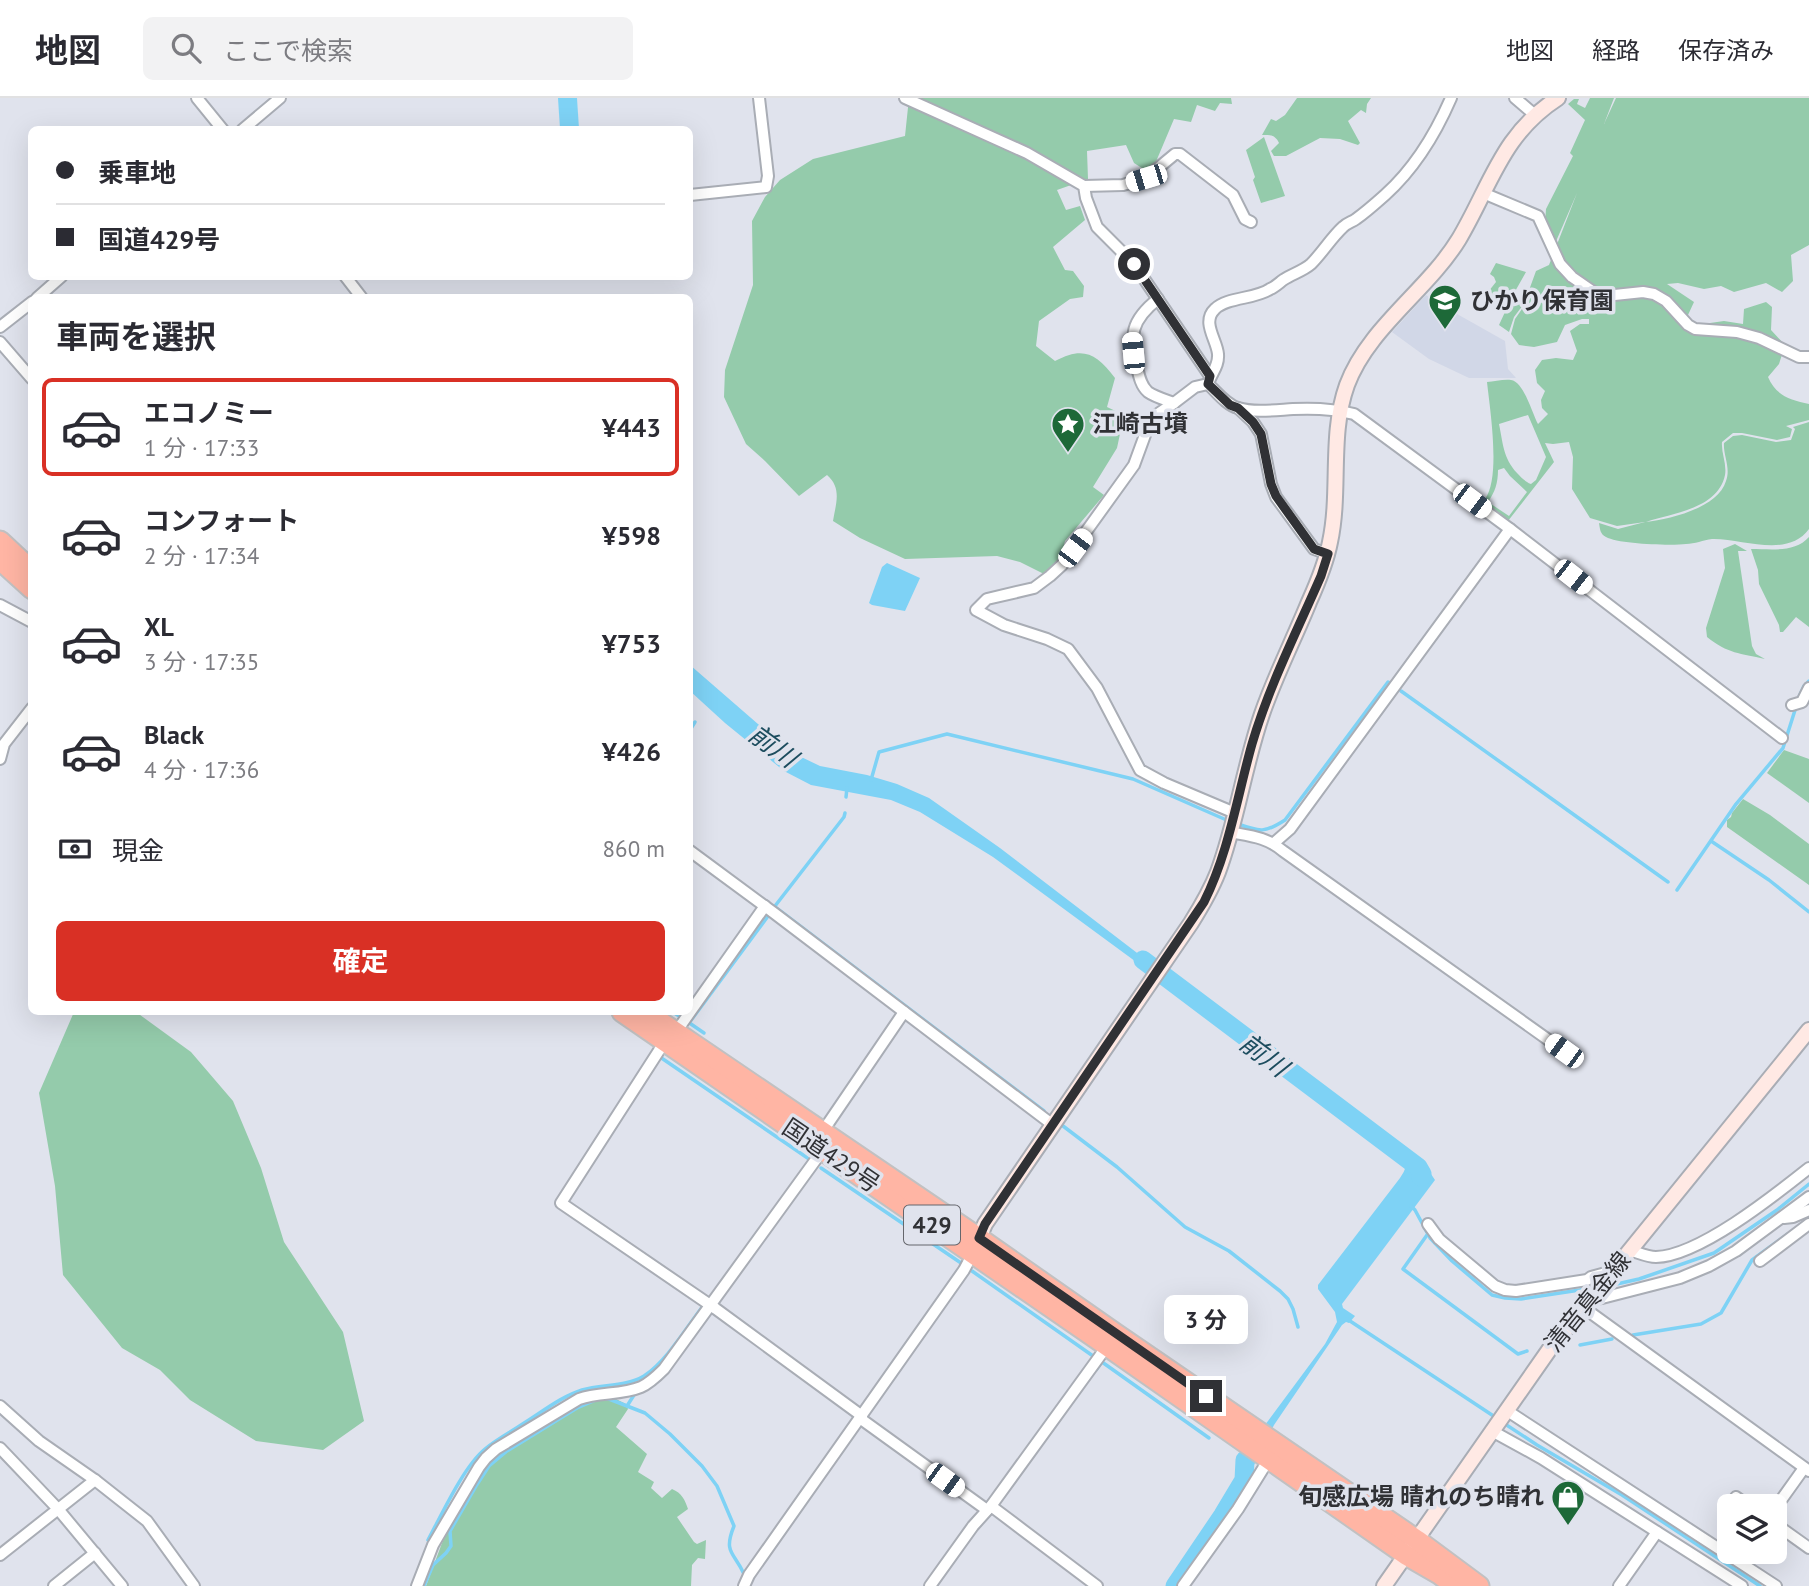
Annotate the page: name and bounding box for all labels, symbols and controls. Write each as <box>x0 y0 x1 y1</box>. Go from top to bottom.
search box <box>143 17 633 80</box>
text: 地図 <box>35 28 101 71</box>
icon: search <box>167 29 205 67</box>
text: ここで検索 <box>223 34 353 67</box>
text: 地図 <box>1506 35 1554 66</box>
text: 経路 <box>1592 35 1640 66</box>
text: 保存済み <box>1678 35 1774 66</box>
text: 乗車地 <box>98 156 176 189</box>
car <box>1123 162 1170 194</box>
text: 国道429号 <box>98 223 220 256</box>
route start <box>1118 248 1150 280</box>
school or university icon: ひかり保育園 <box>1426 282 1464 331</box>
place label: ひかり保育園 <box>1470 285 1614 316</box>
text: 車両を選択 <box>56 315 216 357</box>
car <box>1121 331 1146 375</box>
icon: car <box>60 396 123 459</box>
text: エコノミー <box>144 396 274 429</box>
place icon: 江崎古墳 <box>1049 405 1087 454</box>
place label: 江崎古墳 <box>1092 408 1188 439</box>
text: ¥443 <box>602 411 661 444</box>
text: 1 分 · 17:33 <box>144 433 259 462</box>
car <box>1449 480 1496 522</box>
icon: car <box>60 504 123 567</box>
text: コンフォート <box>144 504 299 537</box>
text: ¥598 <box>602 519 661 552</box>
car <box>1054 525 1097 571</box>
text: 2 分 · 17:34 <box>144 541 259 570</box>
car <box>1550 556 1597 598</box>
text: XL <box>144 610 174 643</box>
icon: car <box>60 612 123 675</box>
text: ¥753 <box>602 627 661 660</box>
text: 3 分 · 17:35 <box>144 647 259 676</box>
water label: 前川 <box>743 717 806 776</box>
text: Black <box>144 718 204 751</box>
icon: car <box>60 720 123 783</box>
text: ¥426 <box>602 735 661 768</box>
text: 4 分 · 17:36 <box>144 755 259 784</box>
icon: cash <box>56 830 94 868</box>
text: 現金 <box>112 834 164 867</box>
text: 860 m <box>603 834 665 863</box>
button: 確定 <box>56 921 665 1001</box>
water label: 前川 <box>1234 1026 1297 1085</box>
car <box>1541 1030 1588 1072</box>
street label: 国道429号 <box>776 1112 886 1200</box>
road number: 429 <box>904 1206 960 1244</box>
street label: 清音真金線 <box>1538 1245 1637 1358</box>
callout: 3 分 <box>1164 1294 1248 1344</box>
text: 3 分 <box>1185 1305 1227 1334</box>
route end <box>1190 1380 1222 1412</box>
car <box>922 1459 969 1501</box>
shop icon: 旬感広場 晴れのち晴れ <box>1549 1478 1587 1527</box>
place label: 旬感広場 晴れのち晴れ <box>1298 1481 1544 1512</box>
map controls <box>1717 1494 1787 1564</box>
button: layers <box>1717 1494 1787 1564</box>

